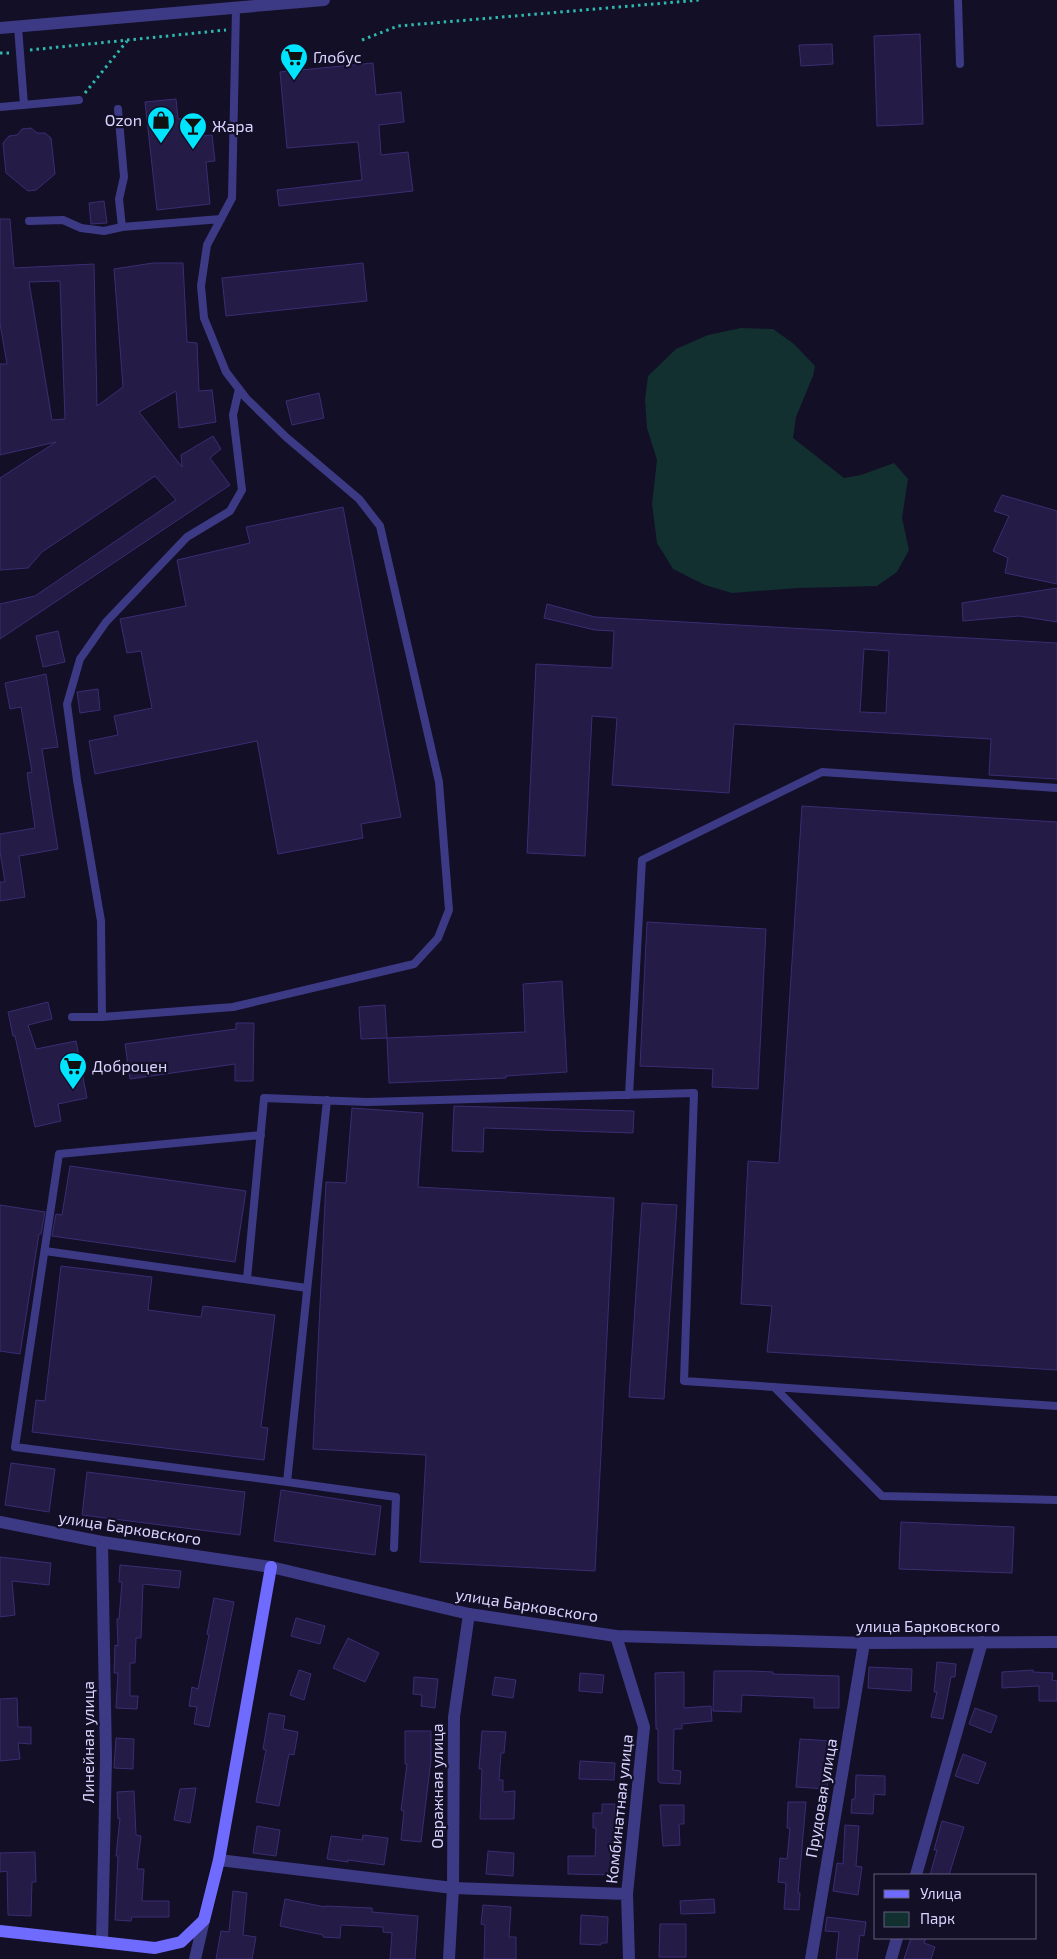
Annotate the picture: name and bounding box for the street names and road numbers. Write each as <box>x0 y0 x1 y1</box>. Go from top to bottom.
street label: улица Барковского <box>57 1507 203 1549</box>
street label: улица Барковского <box>454 1584 600 1626</box>
street label: улица Барковского <box>856 1616 1000 1636</box>
street label: Линейная улица <box>78 1681 98 1803</box>
street label: Овражная улица <box>427 1723 447 1849</box>
street label: Комбинатная улица <box>601 1733 637 1885</box>
street label: Прудовая улица <box>801 1737 841 1859</box>

